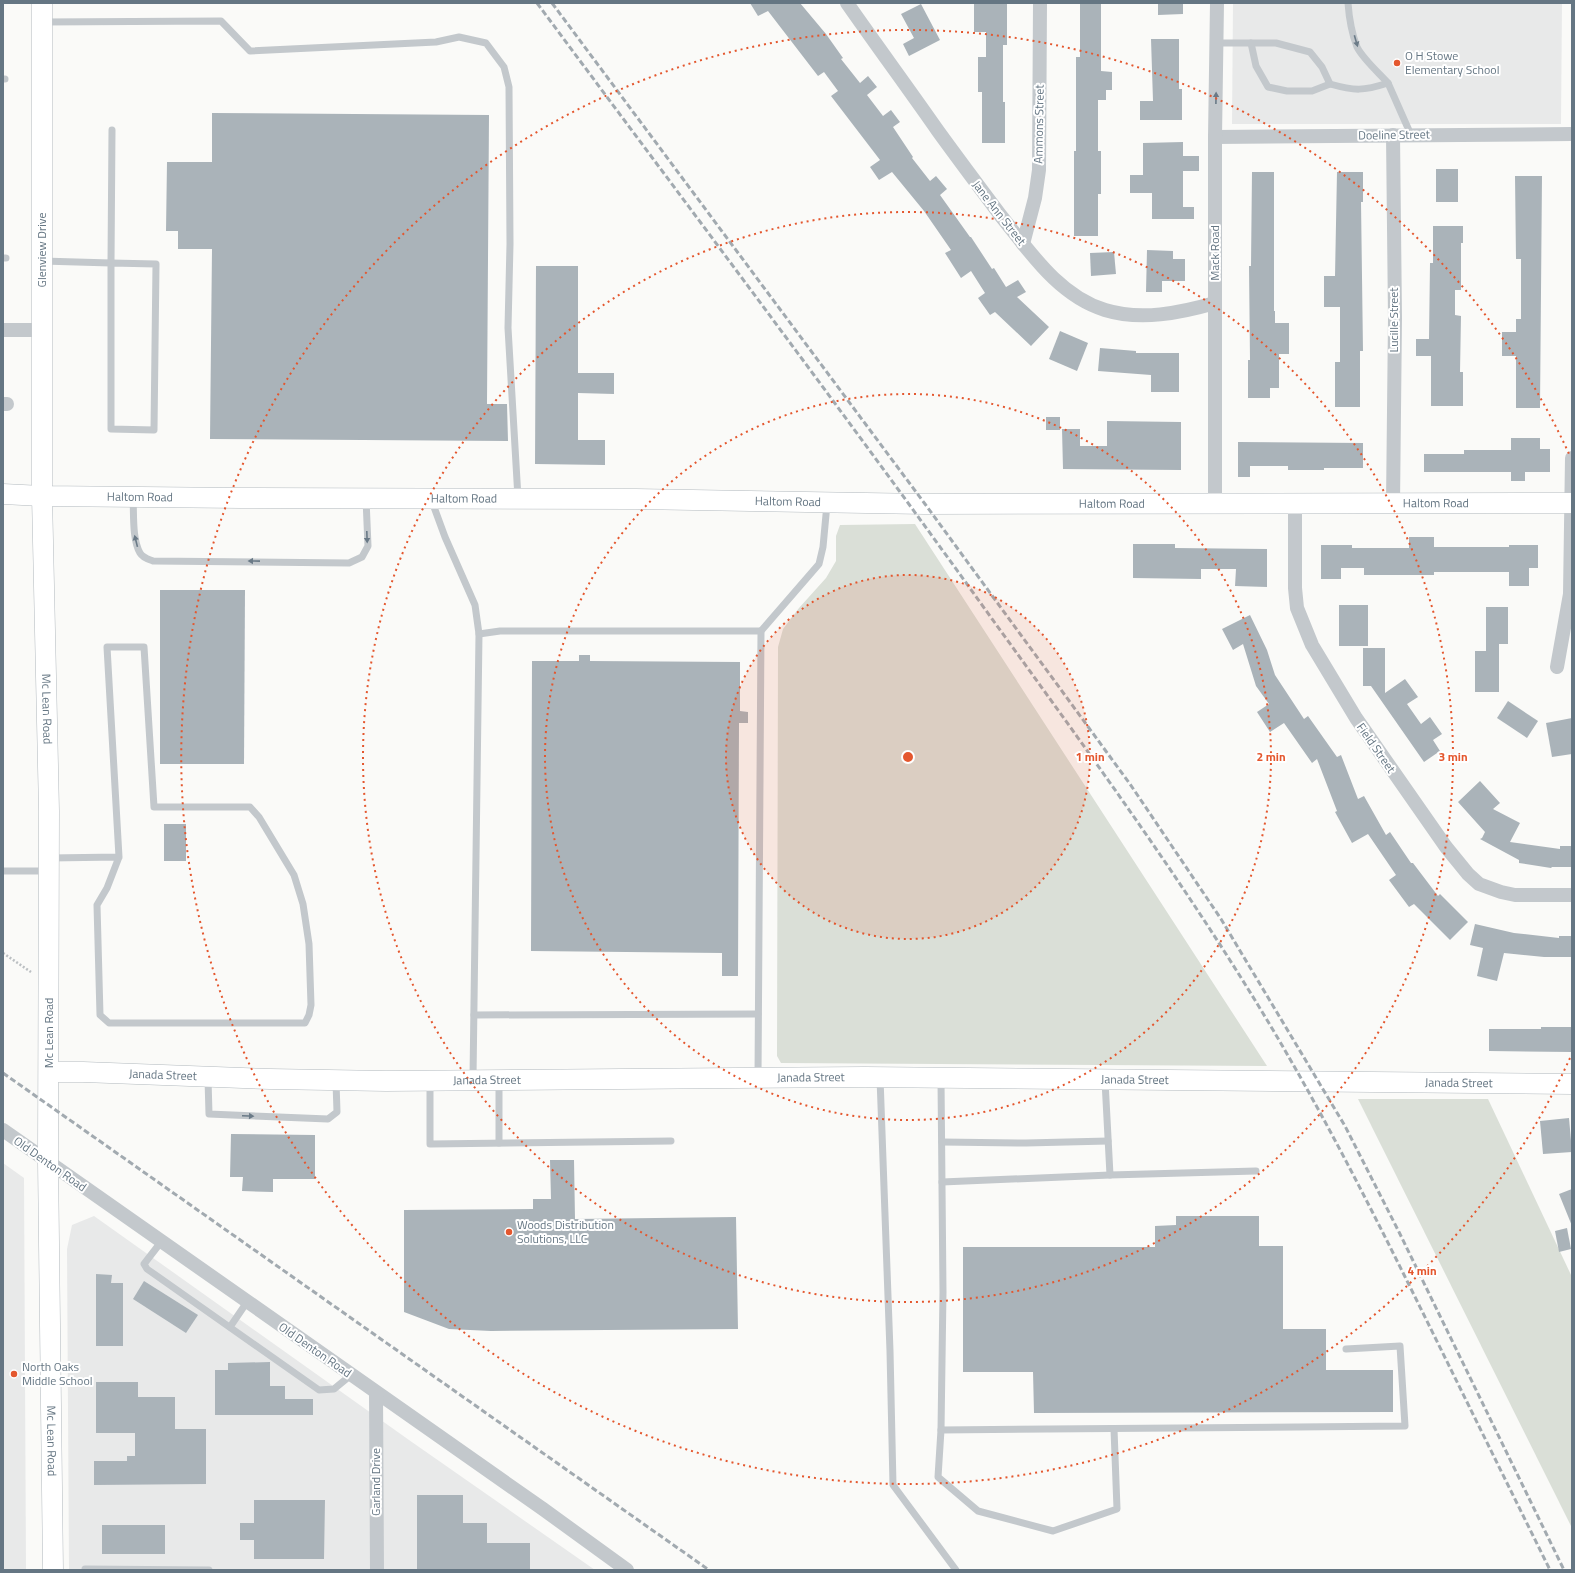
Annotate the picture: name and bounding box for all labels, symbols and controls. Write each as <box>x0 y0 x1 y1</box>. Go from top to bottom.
one-way arrow <box>1353 35 1359 47</box>
place label: O H Stowe Elementary School <box>1405 46 1499 79</box>
marker: O H Stowe Elementary School <box>1392 58 1402 68</box>
street label: Ammons Street <box>1028 83 1049 164</box>
one-way arrow <box>1213 91 1219 104</box>
street label: Doeline Street <box>1358 124 1431 145</box>
street label: Jane Ann Street <box>968 176 1031 250</box>
street label: Glenview Drive <box>32 212 51 288</box>
street label: Mack Road <box>1205 225 1224 281</box>
street label: Lucille Street <box>1384 287 1403 353</box>
street label: Haltom Road <box>107 487 173 506</box>
street label: Haltom Road <box>431 488 497 508</box>
street label: Haltom Road <box>755 491 821 511</box>
street label: Haltom Road <box>1403 493 1469 512</box>
street label: Haltom Road <box>1079 494 1145 513</box>
one-way arrow <box>364 531 371 543</box>
one-way arrow <box>133 534 139 547</box>
one-way arrow <box>247 558 260 564</box>
street label: Mc Lean Road <box>37 673 58 745</box>
street label: Field Street <box>1352 719 1401 777</box>
text: 1 min <box>1075 747 1105 766</box>
text: 2 min <box>1256 747 1286 766</box>
text: 3 min <box>1438 747 1468 766</box>
centre of rings <box>901 750 915 764</box>
street label: Mc Lean Road <box>39 998 58 1068</box>
street label: Janada Street <box>129 1064 198 1085</box>
street label: Janada Street <box>777 1067 846 1087</box>
street label: Janada Street <box>1101 1069 1170 1089</box>
street label: Janada Street <box>453 1070 522 1089</box>
street label: Janada Street <box>1425 1073 1494 1092</box>
one-way arrow <box>242 1113 255 1119</box>
street label: Old Denton Road <box>10 1131 91 1196</box>
place label: Woods Distribution Solutions, LLC <box>517 1215 614 1248</box>
marker: Woods Distribution Solutions, LLC <box>504 1227 514 1237</box>
text: 4 min <box>1407 1261 1437 1280</box>
street label: Old Denton Road <box>275 1317 356 1382</box>
place label: North Oaks Middle School <box>22 1357 93 1390</box>
marker: North Oaks Middle School <box>9 1369 19 1379</box>
street label: Mc Lean Road <box>42 1405 62 1476</box>
street label: Garland Drive <box>366 1448 385 1516</box>

